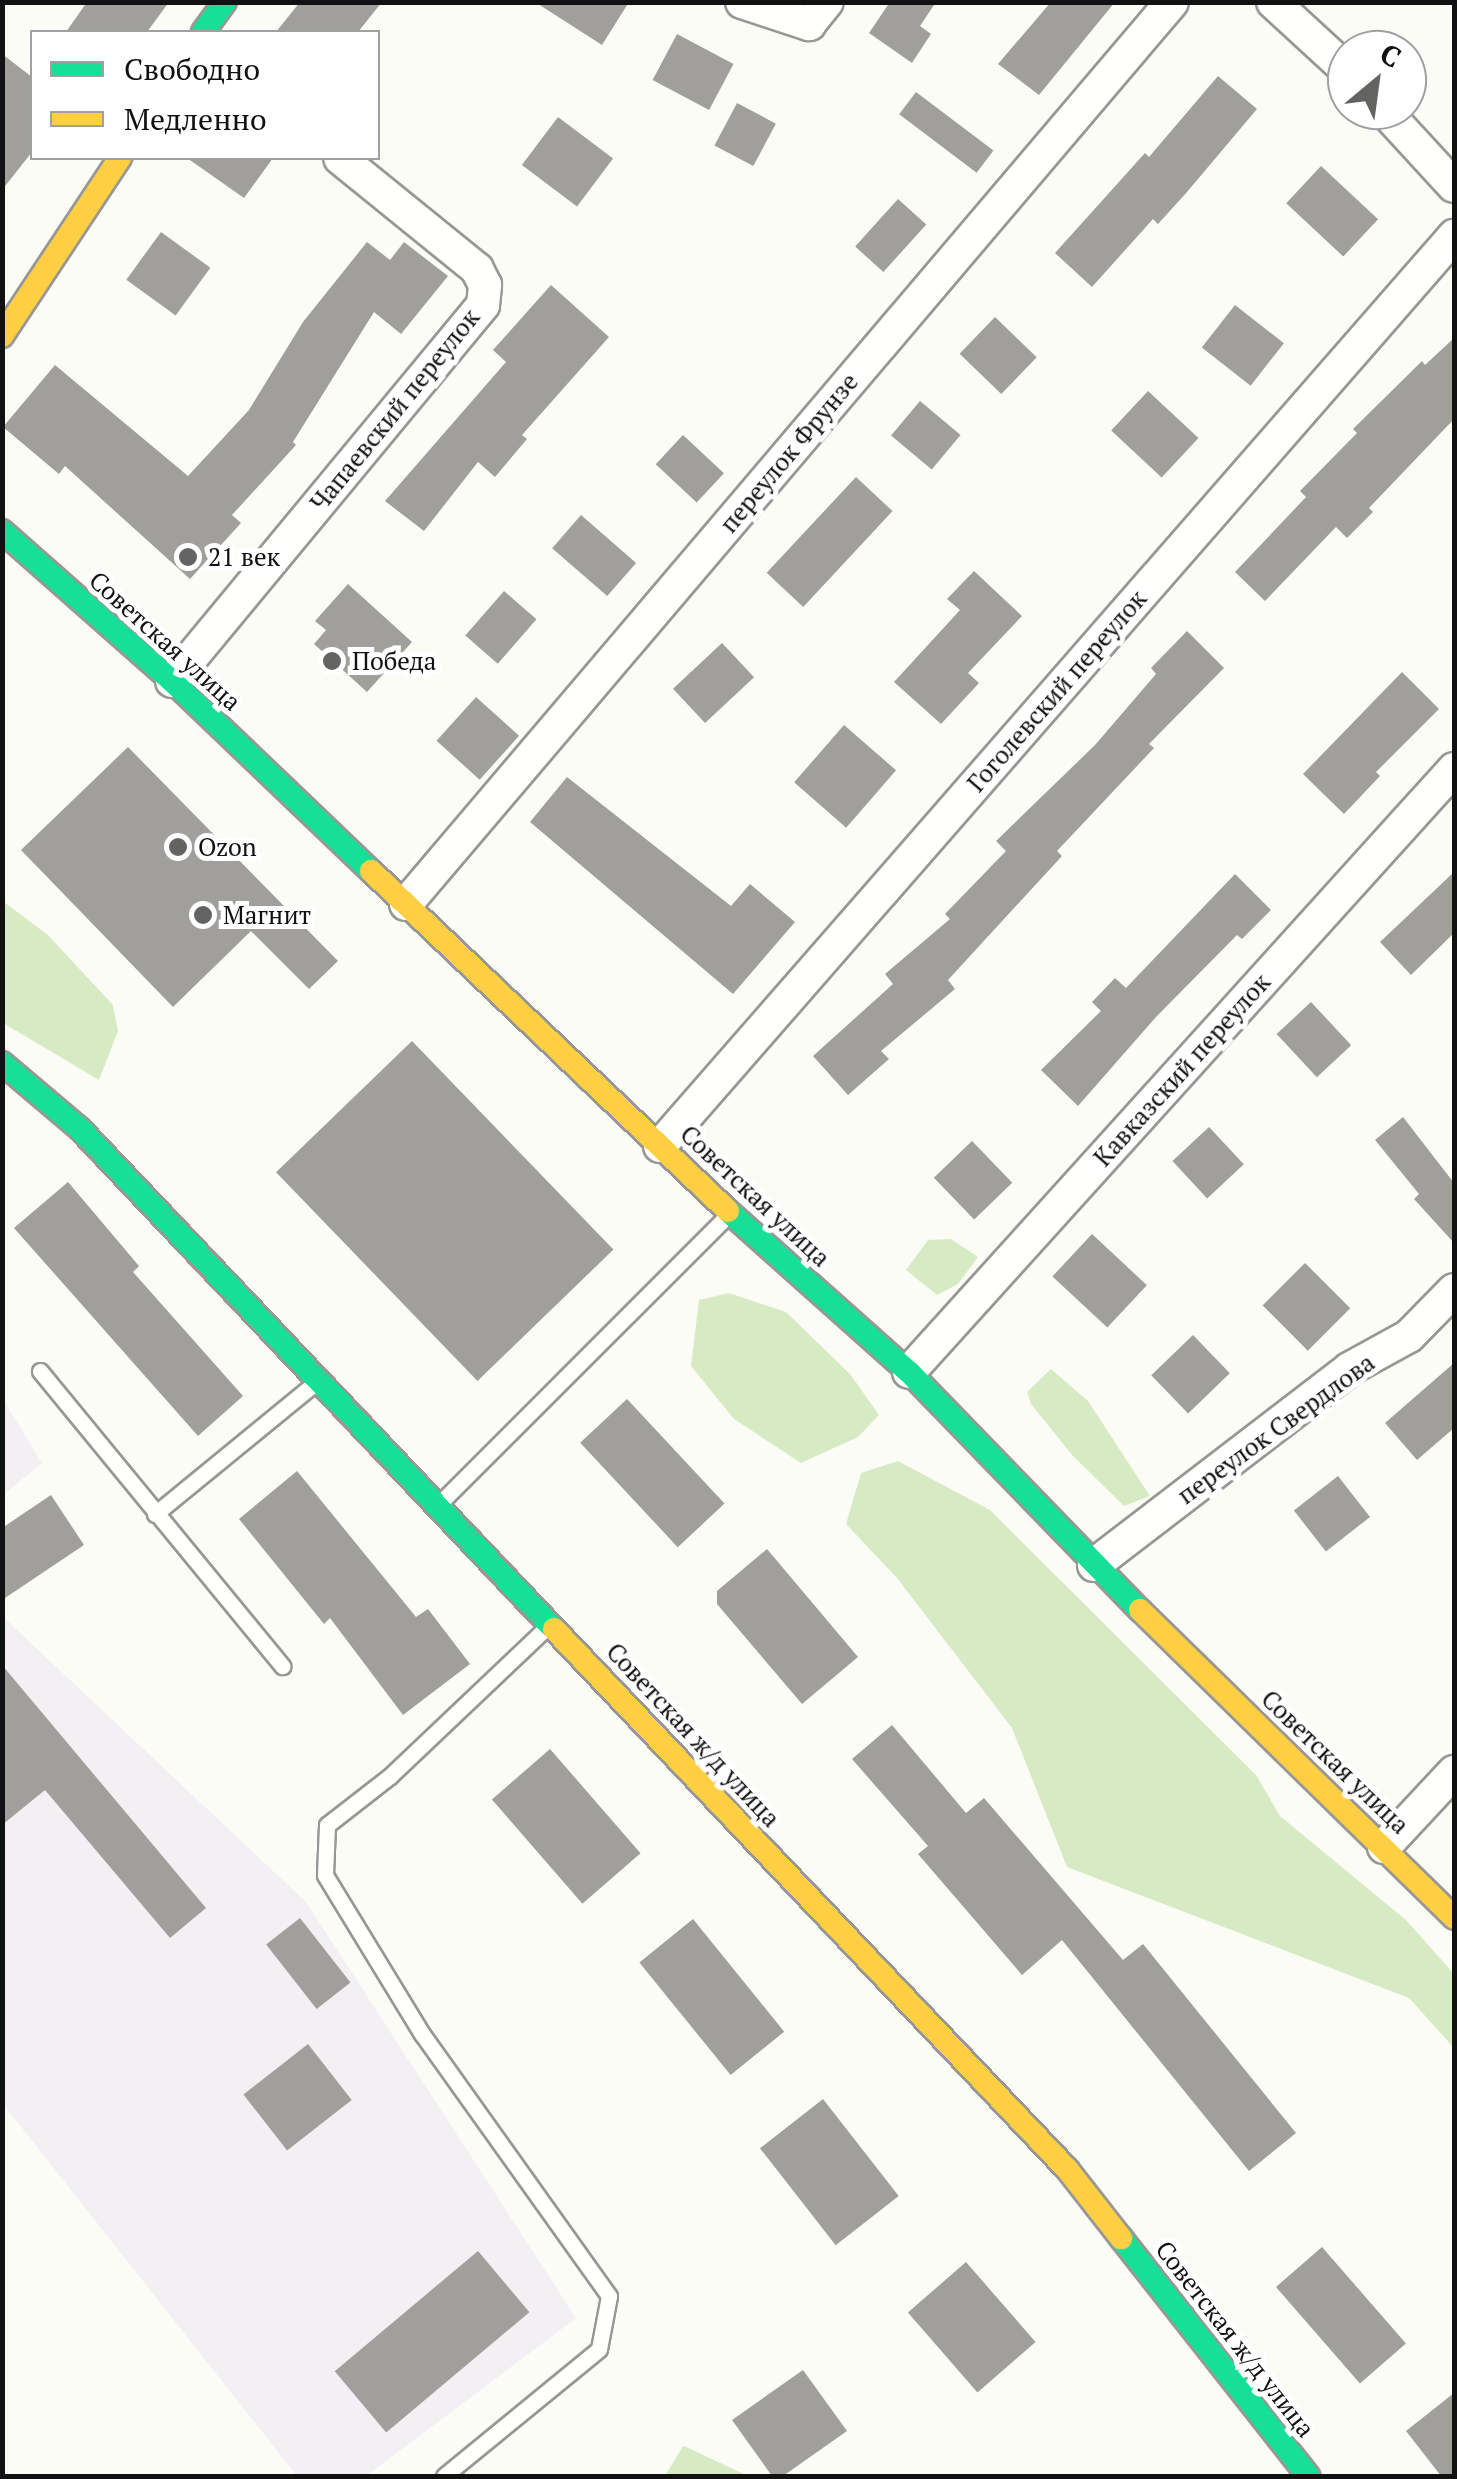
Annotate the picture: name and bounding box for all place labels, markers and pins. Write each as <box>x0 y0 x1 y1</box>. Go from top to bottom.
place label: 21 век <box>208 542 280 572</box>
marker: 21 век <box>177 546 199 568</box>
place label: Победа <box>352 646 436 676</box>
marker: Победа <box>321 650 343 672</box>
place label: Ozon <box>198 832 257 862</box>
marker: Ozon <box>167 836 189 858</box>
place label: Магнит <box>223 900 311 930</box>
marker: Магнит <box>192 904 214 926</box>

